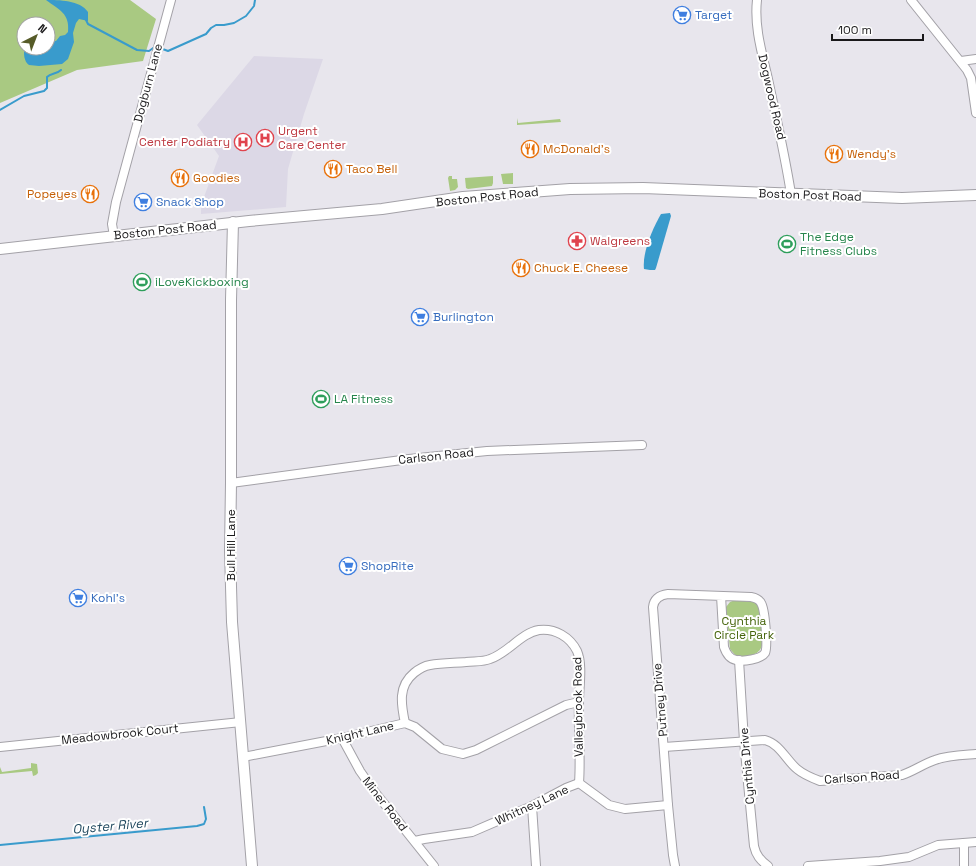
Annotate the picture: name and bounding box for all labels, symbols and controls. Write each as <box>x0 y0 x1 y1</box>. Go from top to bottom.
supermarket icon: Target <box>672 5 692 25</box>
place label: Target <box>695 7 732 23</box>
north arrow <box>16 16 56 56</box>
scale bar <box>832 16 923 42</box>
text: N <box>35 21 50 36</box>
text: 100 m <box>838 22 872 38</box>
street label: Dogburn Lane <box>130 42 166 124</box>
street label: Dogwood Road <box>754 52 790 142</box>
place label: Urgent Care Center <box>278 123 347 153</box>
hospital icon: Urgent Care Center <box>255 128 275 148</box>
hospital icon: Center Podiatry <box>233 132 253 152</box>
place label: Center Podiatry <box>139 134 230 150</box>
restaurant icon: McDonald's <box>520 139 540 159</box>
place label: McDonald's <box>543 141 610 157</box>
restaurant icon: Wendy's <box>824 144 844 164</box>
place label: Wendy's <box>847 146 896 162</box>
restaurant icon: Taco Bell <box>323 159 343 179</box>
place label: Taco Bell <box>346 161 397 177</box>
restaurant icon: Goodies <box>170 168 190 188</box>
place label: Goodies <box>193 170 240 186</box>
restaurant icon: Popeyes <box>80 184 100 204</box>
street label: Boston Post Road <box>435 184 539 210</box>
street label: Boston Post Road <box>758 185 862 205</box>
place label: Popeyes <box>27 186 77 202</box>
supermarket icon: Snack Shop <box>133 192 153 212</box>
place label: Snack Shop <box>156 194 224 210</box>
street label: Boston Post Road <box>113 217 217 243</box>
place label: The Edge Fitness Clubs <box>800 229 877 259</box>
pharmacy icon: Walgreens <box>567 231 587 251</box>
place label: Walgreens <box>590 233 650 249</box>
sports icon: The Edge Fitness Clubs <box>777 234 797 254</box>
restaurant icon: Chuck E. Cheese <box>511 258 531 278</box>
place label: Chuck E. Cheese <box>534 260 628 276</box>
sports icon: iLoveKickboxing <box>132 272 152 292</box>
place label: iLoveKickboxing <box>155 274 249 290</box>
supermarket icon: Burlington <box>410 307 430 327</box>
place label: Burlington <box>433 309 494 325</box>
sports icon: LA Fitness <box>311 389 331 409</box>
place label: LA Fitness <box>334 391 393 407</box>
street label: Carlson Road <box>398 444 474 468</box>
street label: Bull Hill Lane <box>223 509 239 581</box>
supermarket icon: ShopRite <box>338 556 358 576</box>
place label: ShopRite <box>361 558 414 574</box>
supermarket icon: Kohl's <box>68 588 88 608</box>
place label: Kohl's <box>91 590 125 606</box>
park label: Cynthia Circle Park <box>714 613 775 643</box>
street label: Valleybrook Road <box>569 657 587 757</box>
street label: Putney Drive <box>649 663 671 737</box>
street label: Knight Lane <box>325 717 395 749</box>
street label: Meadowbrook Court <box>61 720 179 748</box>
street label: Cynthia Drive <box>736 727 758 805</box>
street label: Carlson Road <box>824 766 900 788</box>
street label: Miner Road <box>359 774 411 834</box>
street label: Whitney Lane <box>493 781 571 829</box>
water label: Oyster River <box>72 814 151 838</box>

